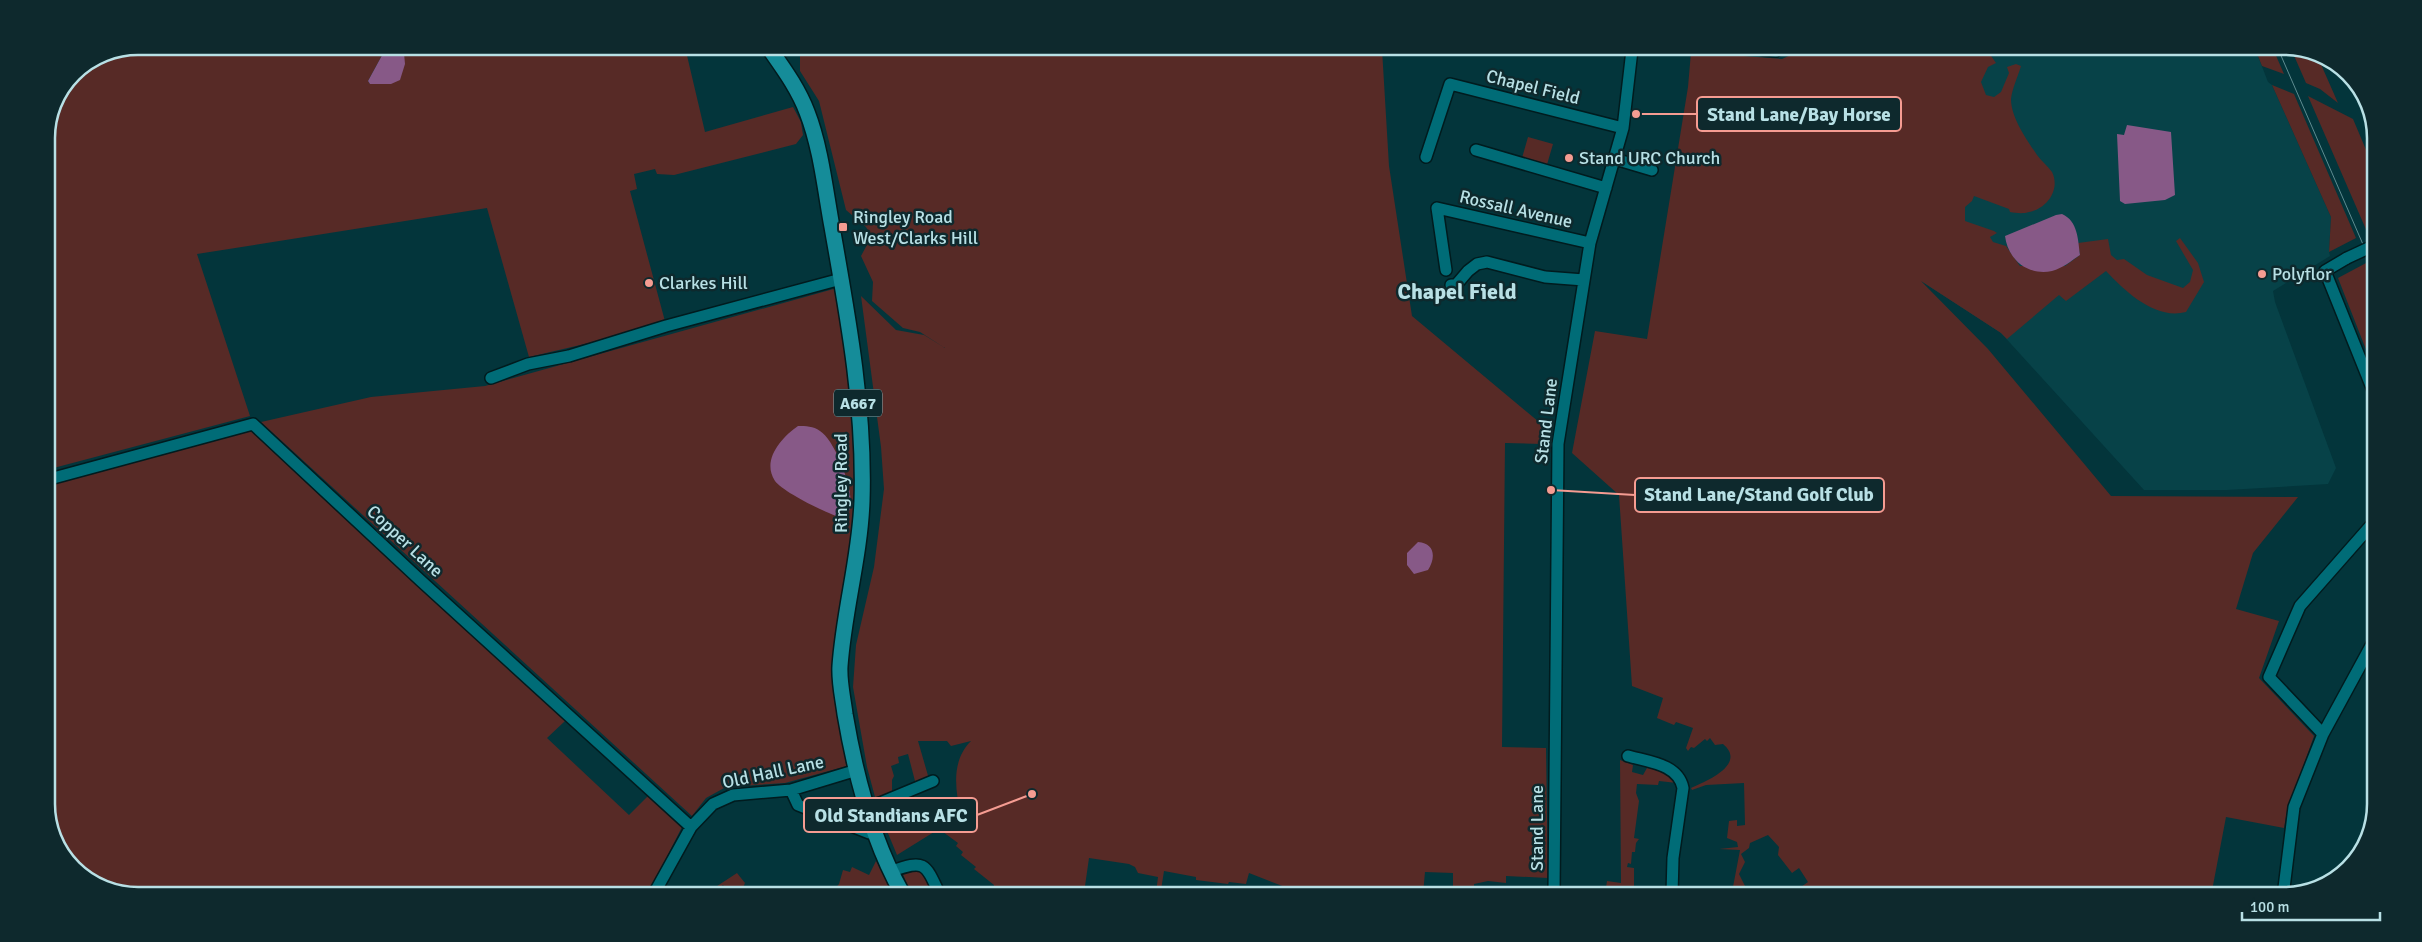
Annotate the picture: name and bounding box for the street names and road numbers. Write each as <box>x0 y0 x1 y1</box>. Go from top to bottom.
street label: Chapel Field <box>1484 65 1582 109</box>
street label: Rossall Avenue <box>1457 185 1575 233</box>
street label: Stand Lane <box>1530 377 1562 465</box>
road number: A667 <box>834 389 882 416</box>
street label: Ringley Road <box>830 433 852 533</box>
street label: Copper Lane <box>362 500 448 582</box>
street label: Old Hall Lane <box>720 751 826 793</box>
street label: Stand Lane <box>1526 785 1548 871</box>

